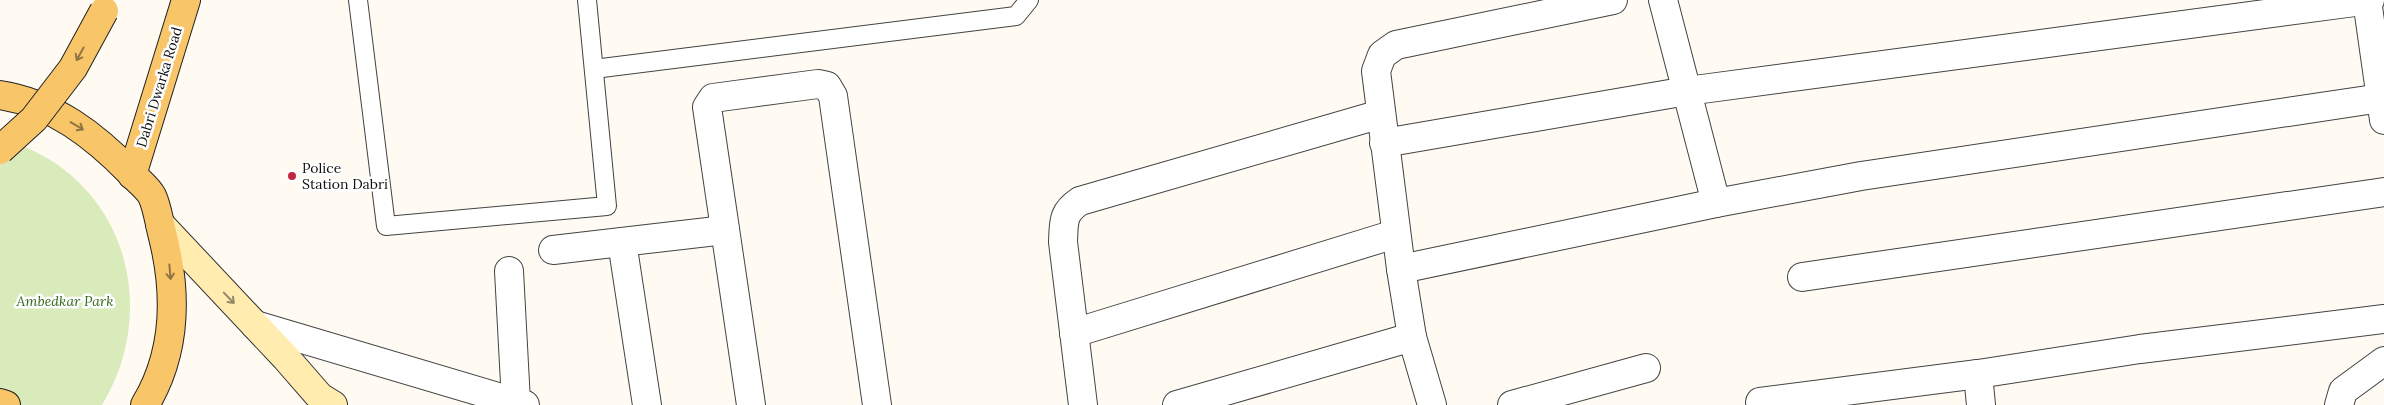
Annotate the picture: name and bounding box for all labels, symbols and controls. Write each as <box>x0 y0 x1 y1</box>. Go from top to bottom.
street label: Dabri Dwarka Road <box>132 25 186 149</box>
one-way arrow <box>75 46 85 61</box>
one-way arrow <box>70 122 84 132</box>
place label: Police Station Dabri <box>302 159 388 193</box>
marker: Police Station Dabri <box>286 170 298 182</box>
one-way arrow <box>166 264 175 280</box>
one-way arrow <box>223 291 235 304</box>
park label: Ambedkar Park <box>16 292 113 310</box>

